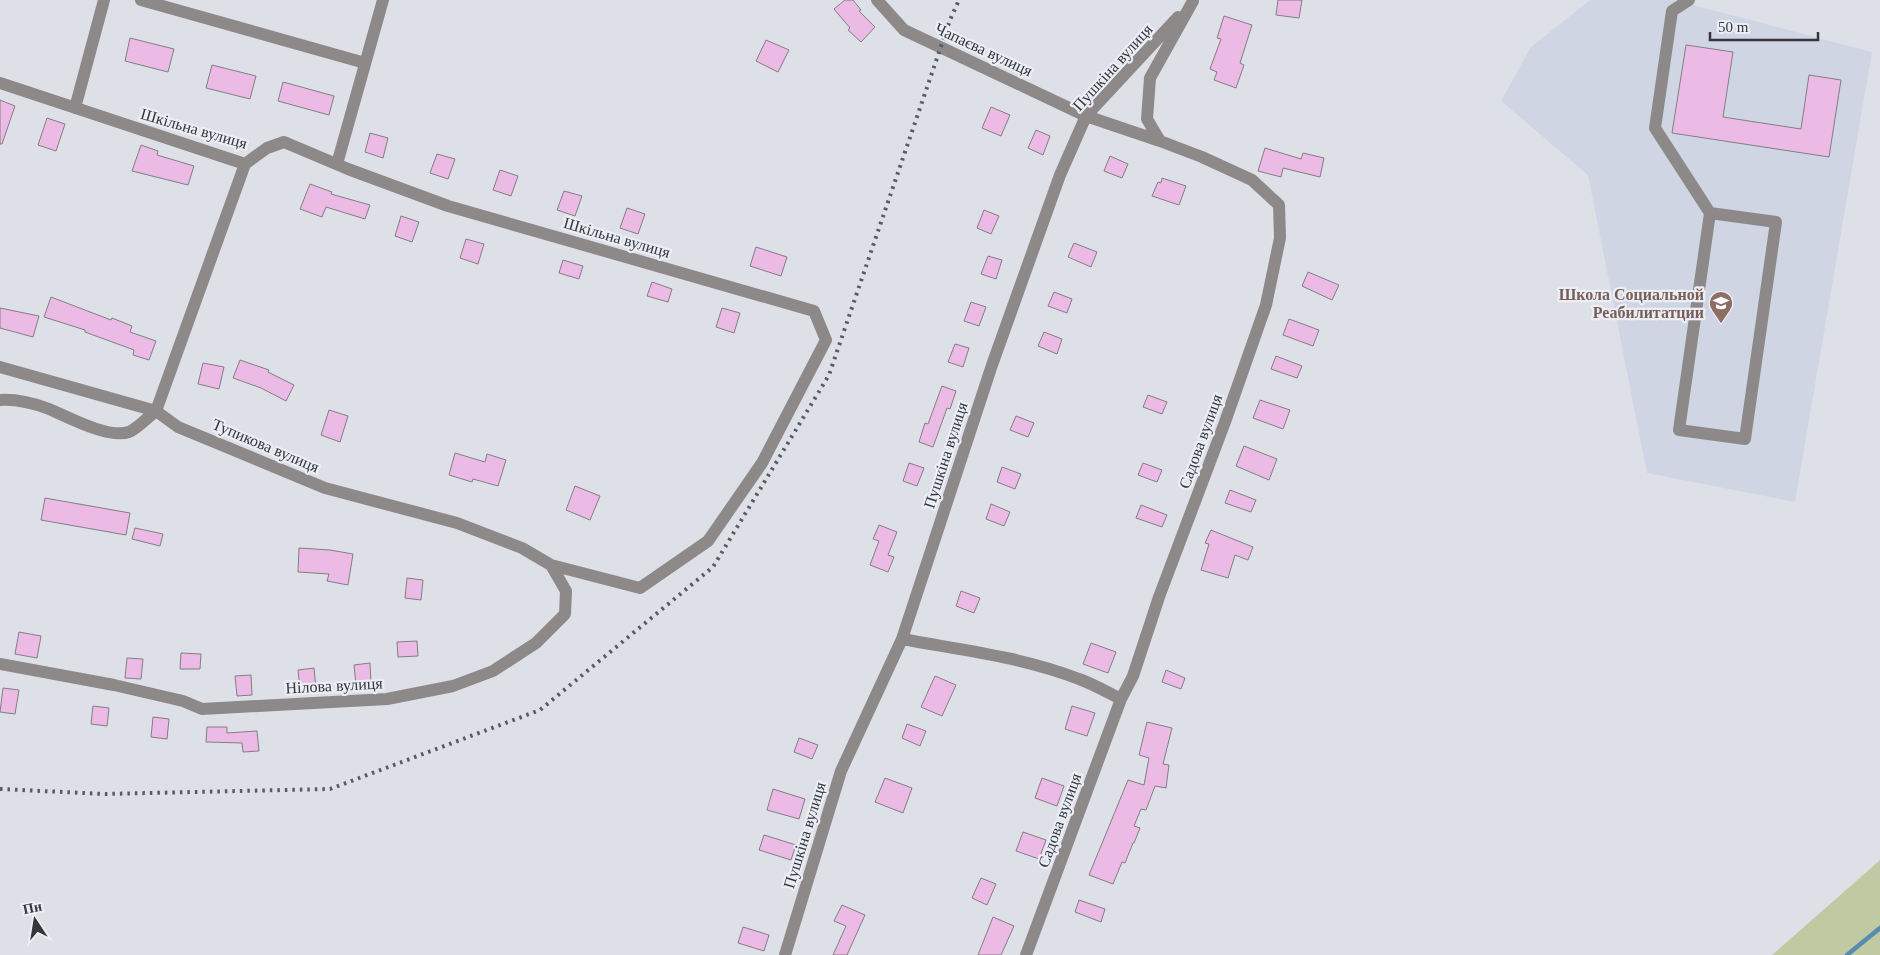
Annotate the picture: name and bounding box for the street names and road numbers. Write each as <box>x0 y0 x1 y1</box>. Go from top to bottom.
street label: Чапаєва вулиця <box>932 20 1036 81</box>
street label: Пушкіна вулиця <box>1069 20 1157 115</box>
street label: Шкільна вулиця <box>138 105 250 153</box>
street label: Шкільна вулиця <box>561 214 673 262</box>
street label: Садова вулиця <box>1176 391 1227 491</box>
street label: Пушкіна вулиця <box>920 399 972 511</box>
street label: Тупикова вулиця <box>209 415 322 477</box>
street label: Нілова вулиця <box>285 674 384 698</box>
street label: Садова вулиця <box>1035 770 1086 870</box>
street label: Пушкіна вулиця <box>780 779 830 891</box>

